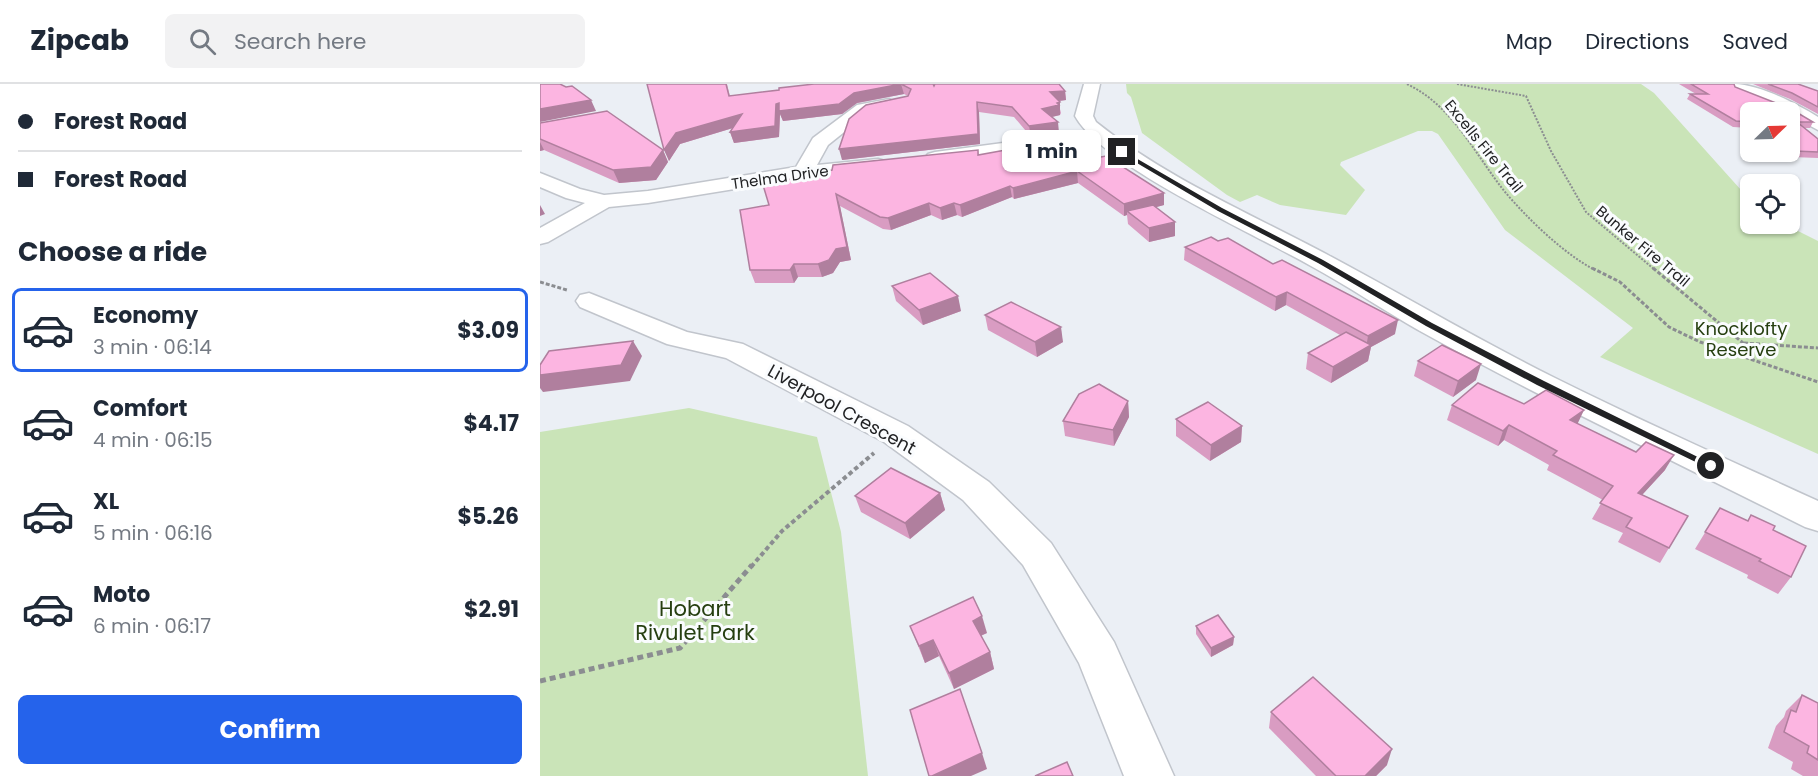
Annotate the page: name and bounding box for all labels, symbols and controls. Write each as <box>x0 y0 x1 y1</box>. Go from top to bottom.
search box <box>165 14 585 68</box>
text: Zipcab <box>30 21 129 60</box>
icon: search <box>186 25 219 58</box>
text: Search here <box>234 26 366 57</box>
text: Map <box>1506 27 1552 56</box>
text: Directions <box>1585 27 1689 56</box>
text: Saved <box>1722 27 1788 56</box>
street label: Excells Fire Trail <box>1440 95 1528 197</box>
north arrow <box>1740 102 1800 162</box>
map controls <box>1740 102 1800 234</box>
text: Forest Road <box>54 106 187 137</box>
callout: 1 min <box>1002 131 1101 173</box>
text: 1 min <box>1025 137 1078 165</box>
route end <box>1108 138 1135 165</box>
street label: Thelma Drive <box>730 160 830 194</box>
text: Forest Road <box>54 164 187 195</box>
button: locate <box>1740 174 1800 234</box>
street label: Bunker Fire Trail <box>1592 201 1694 291</box>
text: Choose a ride <box>18 233 207 270</box>
text: Economy <box>93 300 198 331</box>
icon: car <box>21 303 75 357</box>
text: $3.09 <box>457 315 519 346</box>
park label: Knocklofty Reserve <box>1695 316 1787 362</box>
text: 3 min · 06:14 <box>93 333 212 361</box>
street label: Liverpool Crescent <box>763 358 921 460</box>
text: Comfort <box>93 393 187 424</box>
icon: car <box>21 396 75 450</box>
text: $4.17 <box>463 408 519 439</box>
text: 4 min · 06:15 <box>93 426 213 454</box>
route start <box>1697 452 1724 479</box>
text: XL <box>93 486 119 517</box>
icon: car <box>21 489 75 543</box>
text: $5.26 <box>457 501 519 532</box>
text: 5 min · 06:16 <box>93 519 213 547</box>
text: Moto <box>93 579 150 610</box>
icon: car <box>21 582 75 636</box>
text: $2.91 <box>464 594 519 625</box>
park label: Hobart Rivulet Park <box>635 594 755 647</box>
text: 6 min · 06:17 <box>93 612 211 640</box>
button: Confirm <box>18 695 522 764</box>

